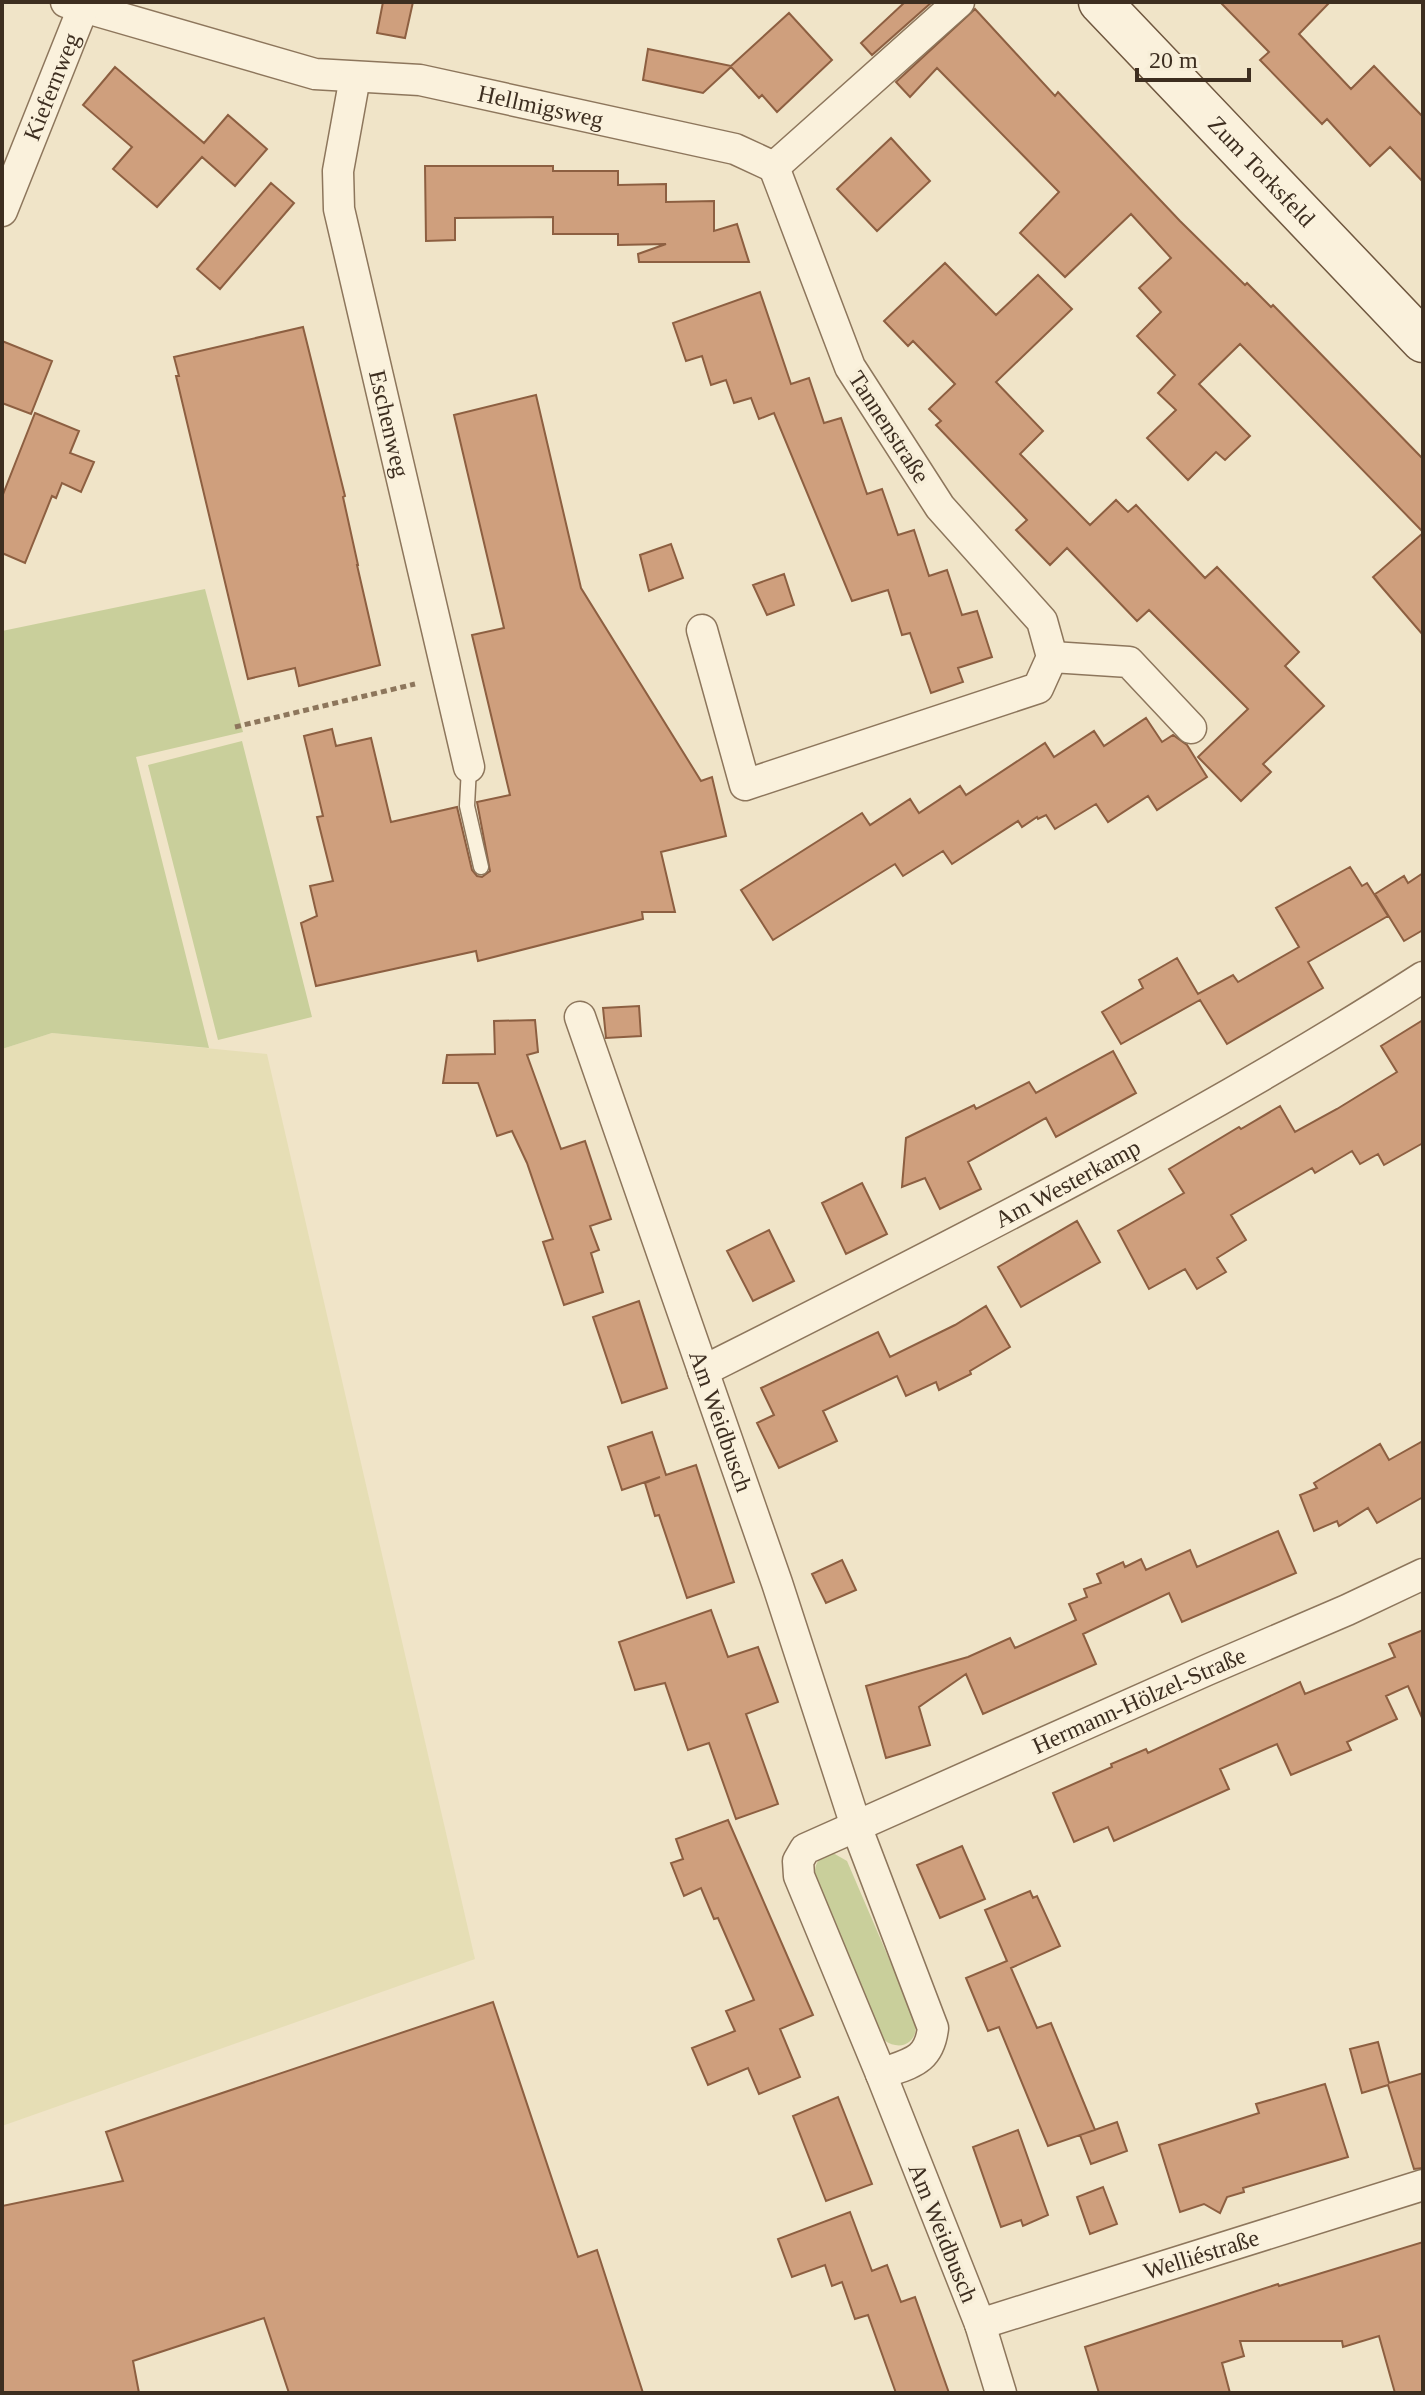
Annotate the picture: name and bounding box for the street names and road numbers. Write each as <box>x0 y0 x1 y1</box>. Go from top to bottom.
street label: Kiefernweg <box>19 29 85 144</box>
street label: Hellmigsweg <box>475 80 606 133</box>
street label: Zum Torksfeld <box>1203 111 1320 232</box>
street label: Tannenstraße <box>843 366 935 488</box>
street label: Eschenweg <box>364 368 414 480</box>
street label: Am Westerkamp <box>991 1134 1145 1233</box>
street label: Am Weidbusch <box>684 1347 757 1495</box>
street label: Hermann-Hölzel-Straße <box>1028 1642 1250 1759</box>
street label: Am Weidbusch <box>903 2160 983 2306</box>
street label: Welliéstraße <box>1141 2224 1262 2285</box>

